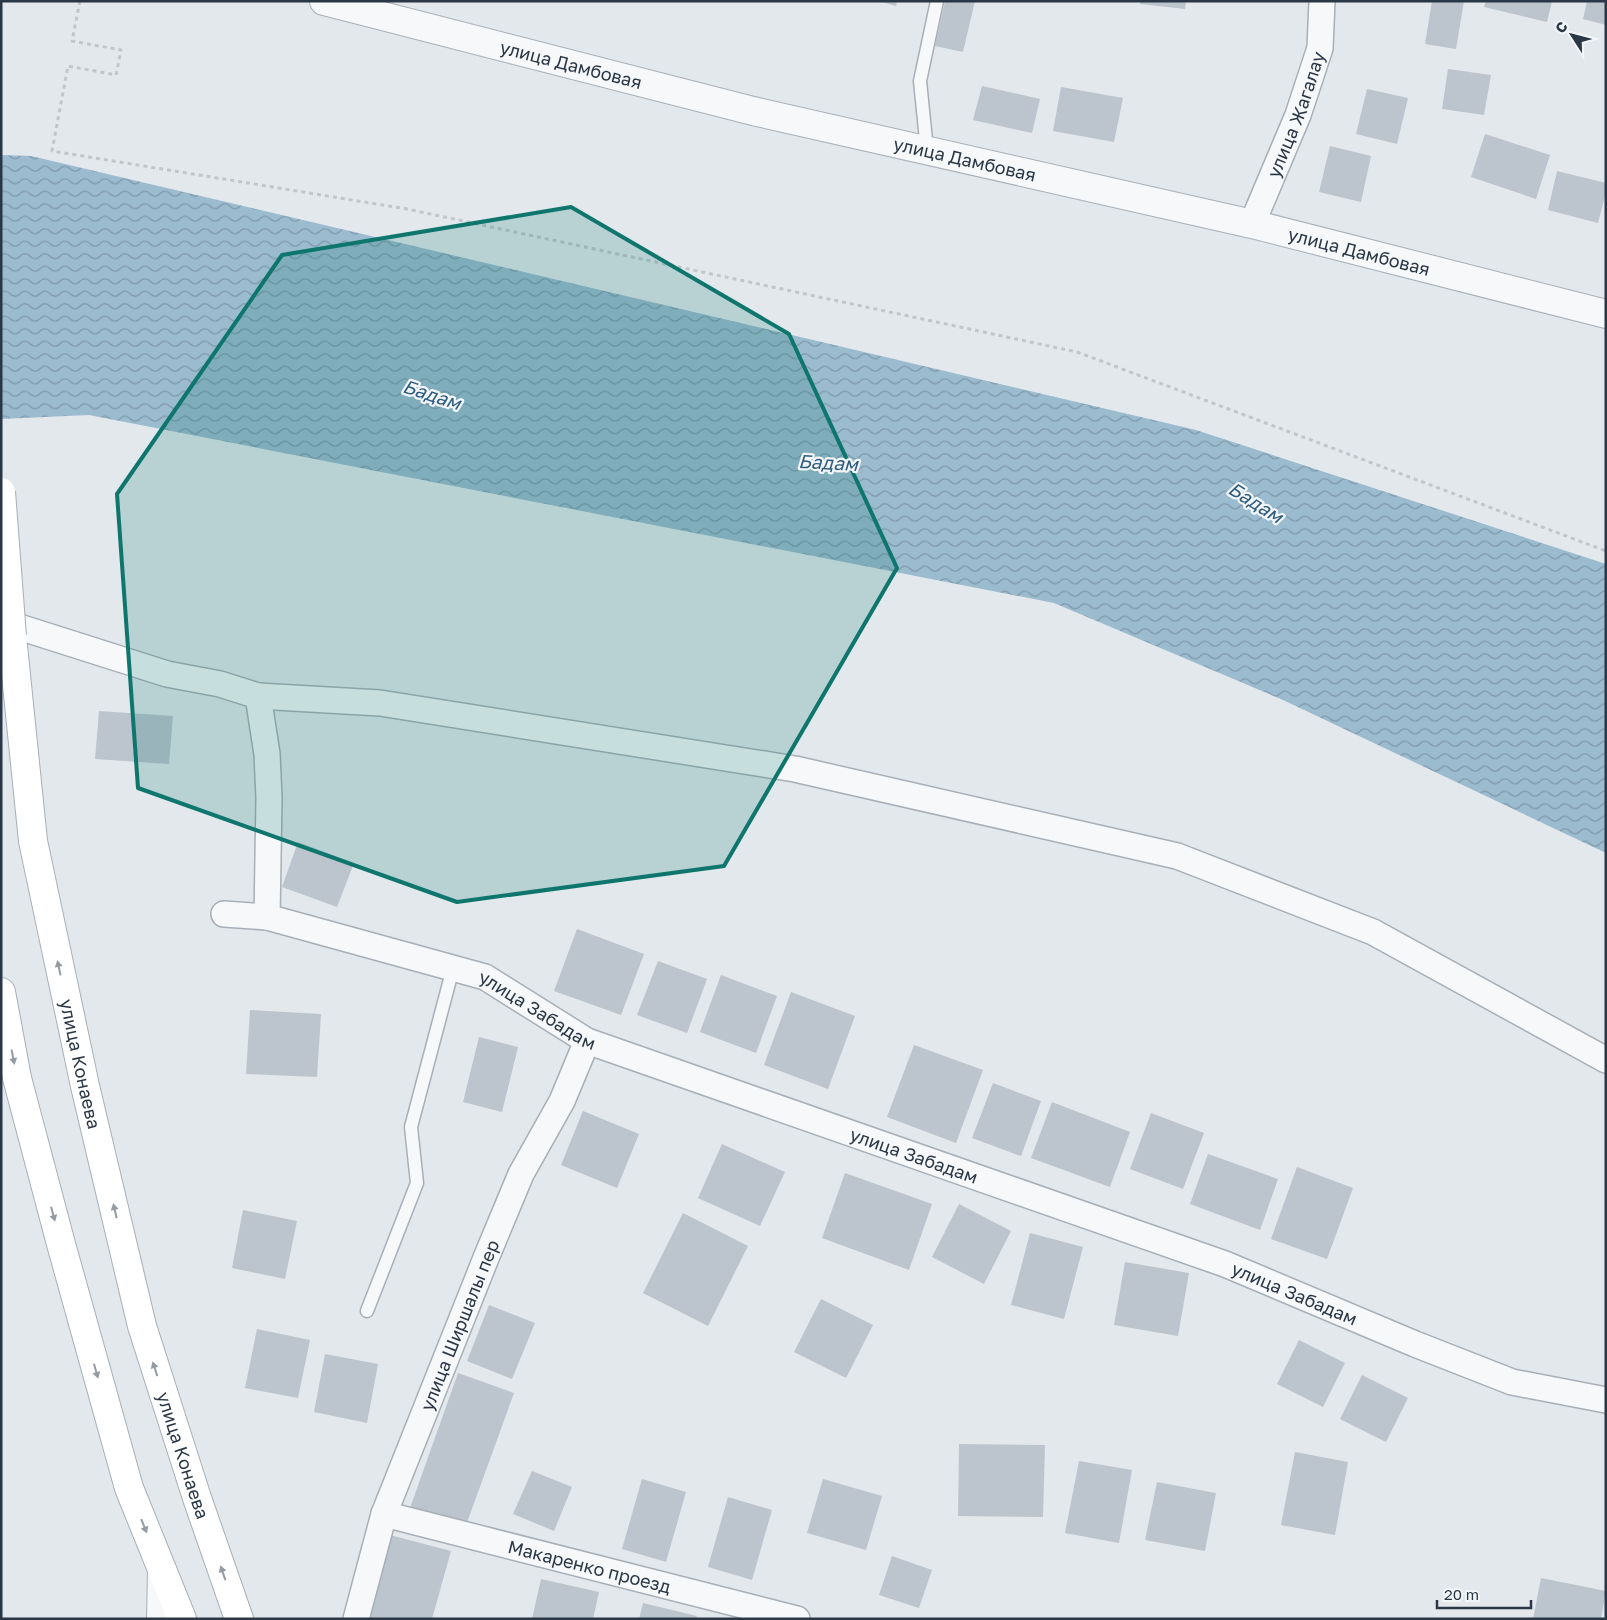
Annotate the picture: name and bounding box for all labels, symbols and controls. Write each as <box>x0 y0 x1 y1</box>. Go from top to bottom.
north arrow <box>1547 10 1597 60</box>
text: С <box>1551 18 1571 36</box>
street label: улица Дамбовая <box>498 36 644 93</box>
street label: улица Жагалау <box>1262 49 1329 181</box>
street label: улица Дамбовая <box>891 132 1038 186</box>
street label: улица Дамбовая <box>1286 223 1432 280</box>
water label: Бадам <box>400 374 465 415</box>
water label: Бадам <box>798 449 860 475</box>
water label: Бадам <box>1225 476 1288 528</box>
one-way arrow <box>55 960 63 975</box>
street label: улица Забадам <box>477 965 599 1054</box>
street label: улица Конаева <box>56 997 106 1131</box>
one-way arrow <box>10 1049 18 1065</box>
street label: улица Забадам <box>847 1123 981 1188</box>
one-way arrow <box>111 1204 119 1219</box>
one-way arrow <box>49 1207 57 1222</box>
street label: улица Ширшалы пер <box>415 1236 503 1414</box>
street label: улица Забадам <box>1229 1257 1361 1329</box>
one-way arrow <box>151 1361 159 1376</box>
one-way arrow <box>93 1364 101 1379</box>
street label: улица Конаева <box>153 1389 214 1522</box>
one-way arrow <box>140 1519 148 1534</box>
street label: Макаренко проезд <box>506 1535 673 1598</box>
one-way arrow <box>219 1565 227 1580</box>
scale bar <box>1437 1578 1531 1610</box>
text: 20 m <box>1444 1585 1479 1603</box>

